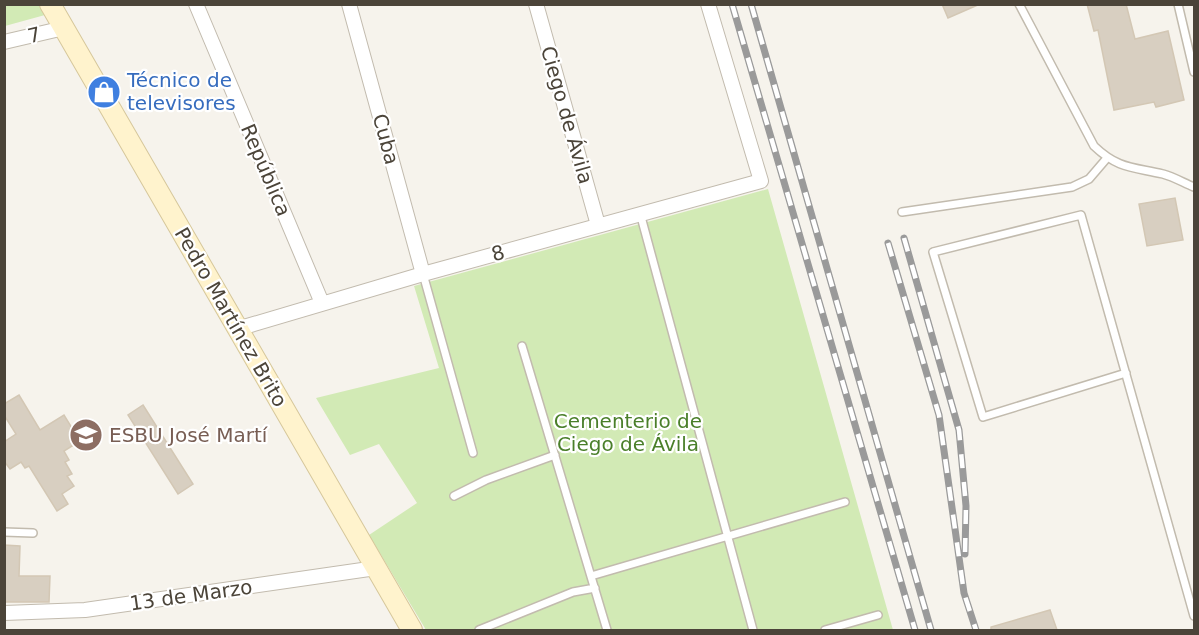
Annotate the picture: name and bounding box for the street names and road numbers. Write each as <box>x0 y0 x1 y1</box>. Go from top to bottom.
street label: 7 <box>25 22 43 48</box>
street label: Ciego de Ávila <box>536 43 598 187</box>
street label: Cuba <box>368 111 404 167</box>
street label: República <box>236 120 296 220</box>
street label: Pedro Martínez Brito <box>170 223 292 411</box>
street label: 8 <box>489 240 507 266</box>
street label: 13 de Marzo <box>128 575 254 615</box>

